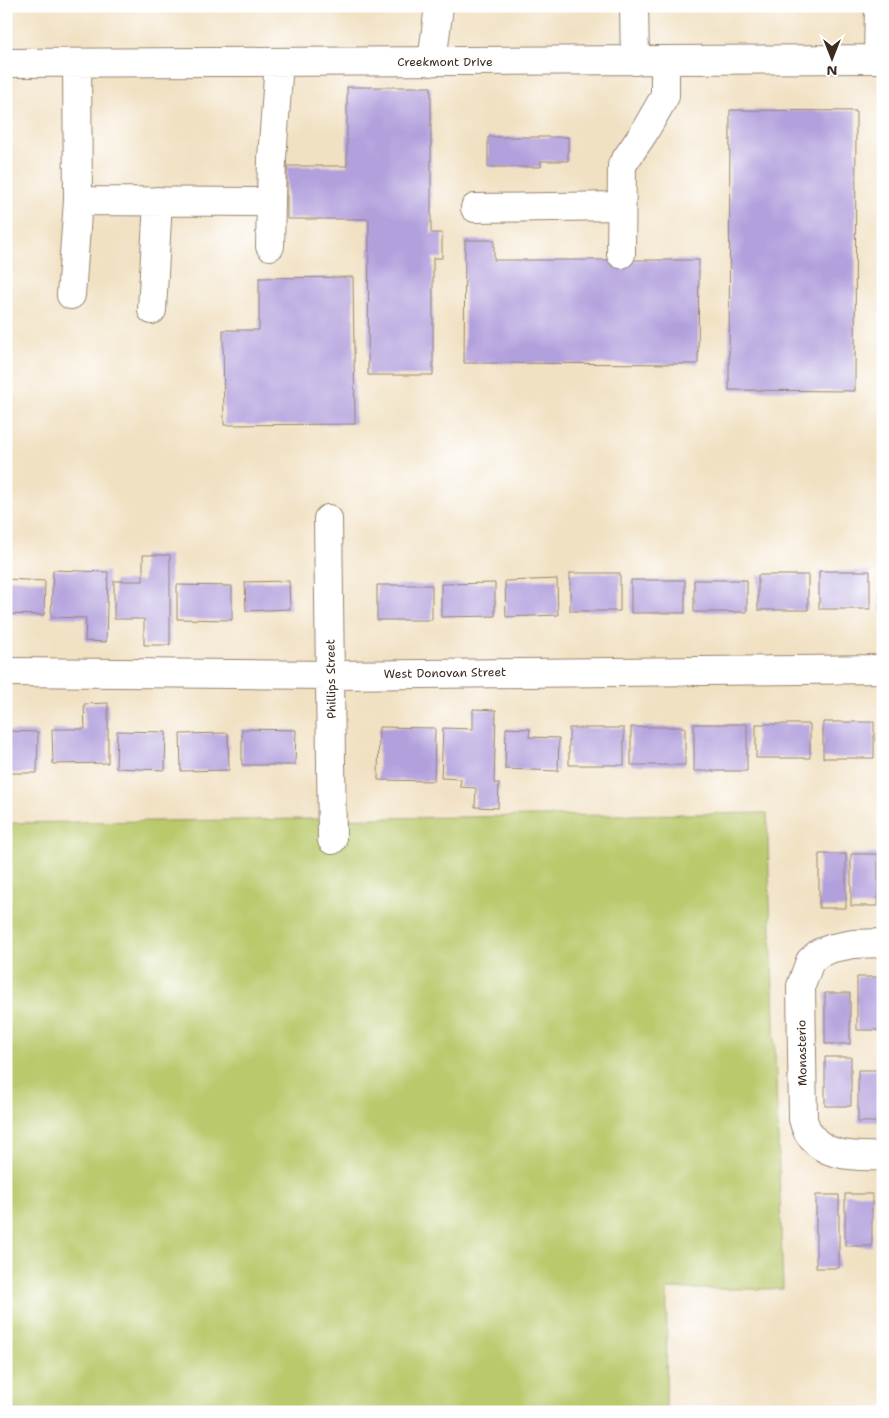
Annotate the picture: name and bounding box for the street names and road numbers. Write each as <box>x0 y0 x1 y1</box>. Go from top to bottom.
street label: Creekmont Drive <box>397 54 493 70</box>
street label: Phillips Street <box>322 639 340 719</box>
street label: West Donovan Street <box>384 664 506 682</box>
street label: Monasterio <box>793 1020 811 1086</box>

